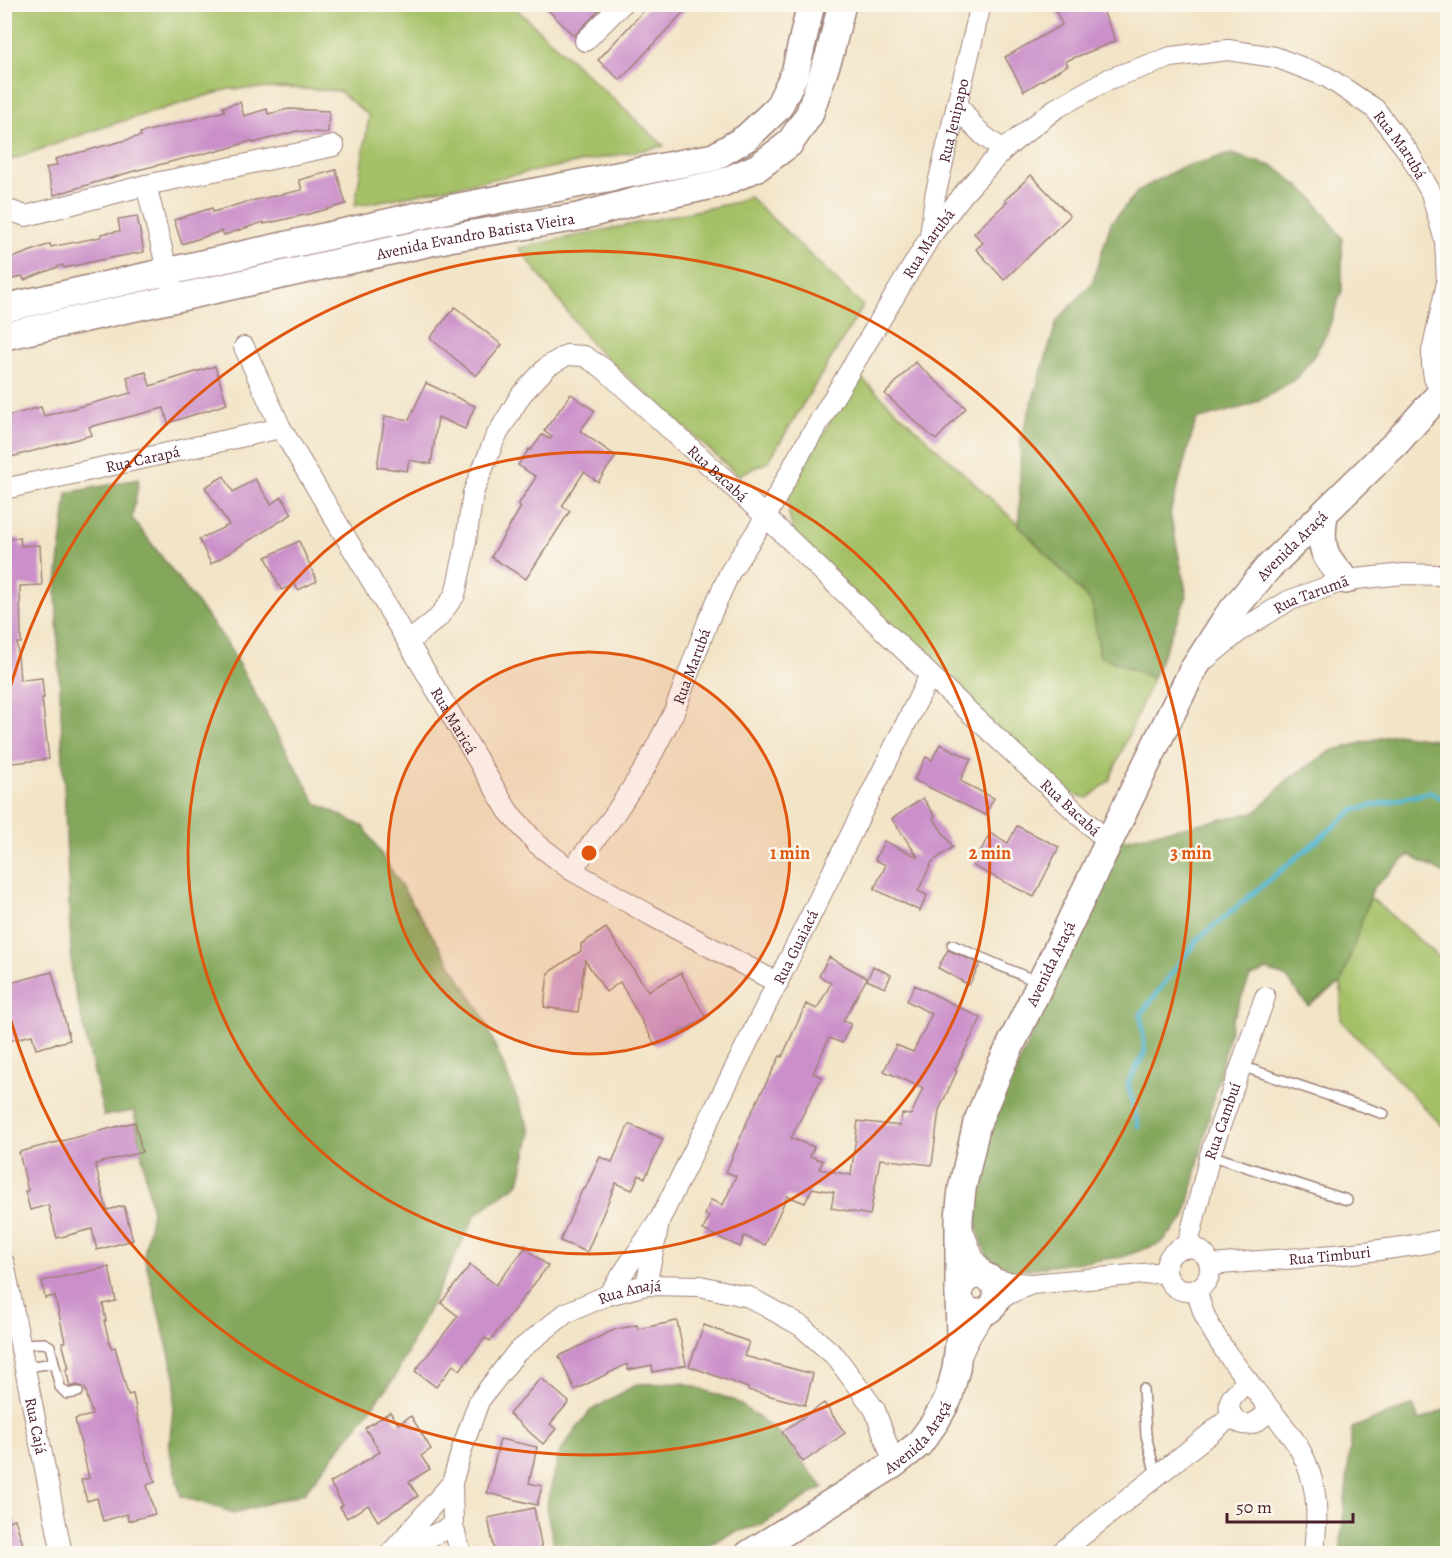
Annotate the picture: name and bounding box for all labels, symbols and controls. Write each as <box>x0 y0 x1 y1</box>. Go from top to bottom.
street label: Rua Jenipapo <box>933 76 975 165</box>
street label: Rua Marubá <box>1368 106 1432 184</box>
street label: Rua Marubá <box>898 204 960 283</box>
street label: Avenida Evandro Batista Vieira <box>373 208 577 266</box>
street label: Rua Carapá <box>104 440 183 478</box>
street label: Rua Bacabá <box>682 440 753 508</box>
street label: Avenida Araçá <box>1251 505 1333 587</box>
street label: Rua Tarumã <box>1269 570 1352 620</box>
street label: Rua Marubá <box>668 625 716 708</box>
street label: Rua Maricá <box>425 683 482 759</box>
street label: Rua Bacabá <box>1035 774 1106 842</box>
text: 1 min <box>770 841 810 865</box>
text: 2 min <box>969 841 1011 865</box>
text: 3 min <box>1170 841 1212 865</box>
centre of rings <box>579 843 599 863</box>
street label: Rua Guaiacá <box>768 906 824 988</box>
street label: Avenida Araçá <box>1021 917 1081 1011</box>
street label: Rua Cambuí <box>1199 1079 1247 1163</box>
street label: Rua Timburi <box>1288 1241 1372 1271</box>
street label: Rua Anajá <box>594 1275 662 1310</box>
street label: Rua Cajá <box>19 1396 52 1457</box>
street label: Avenida Araçá <box>880 1396 957 1480</box>
scale bar <box>1227 1486 1353 1524</box>
text: 50 m <box>1236 1495 1272 1519</box>

